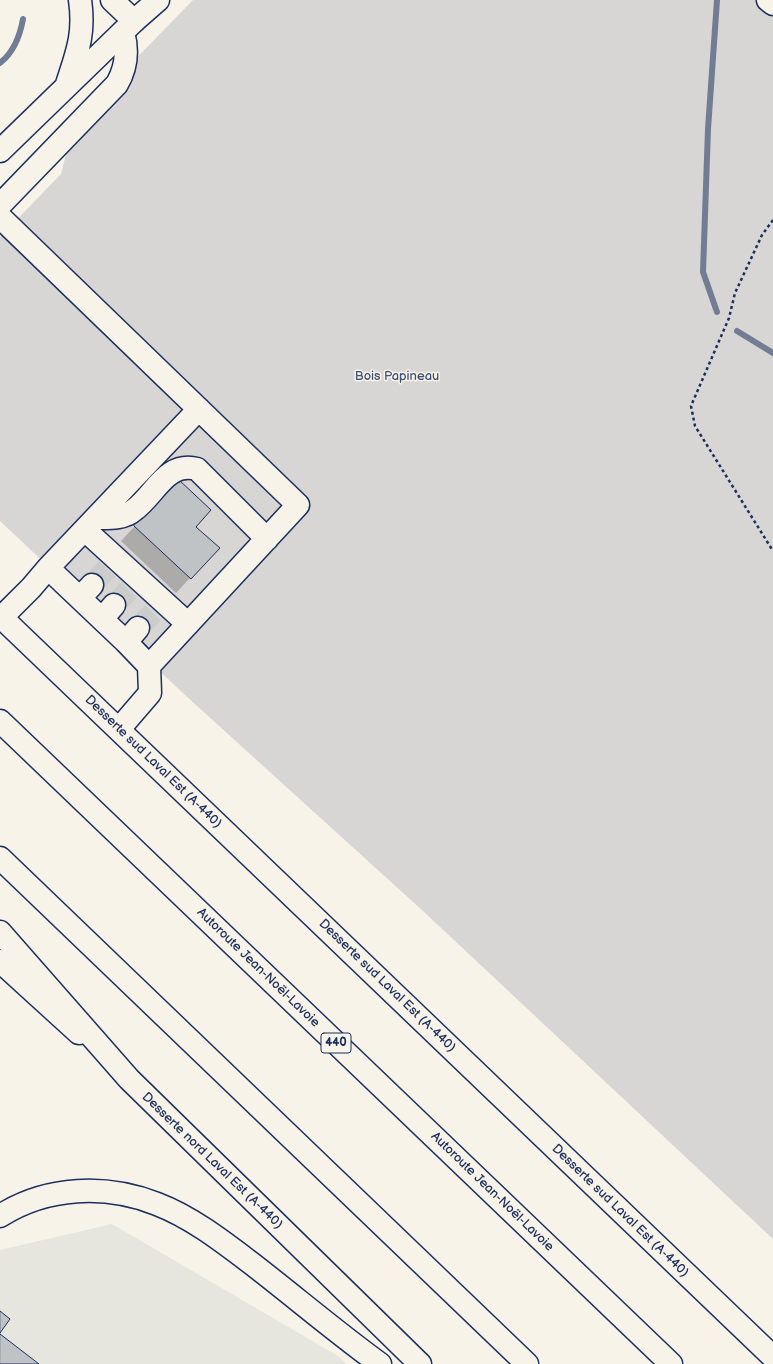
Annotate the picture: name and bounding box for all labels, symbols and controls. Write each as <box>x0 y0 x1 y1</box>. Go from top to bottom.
park label: Bois Papineau <box>355 369 439 385</box>
street label: Desserte sud Laval Est (A-440) <box>81 692 225 832</box>
street label: Autoroute Jean-Noël-Lavoie <box>193 905 323 1031</box>
street label: Desserte sud Laval Est (A-440) <box>315 916 459 1056</box>
road number: 440 <box>321 1033 351 1053</box>
street label: Desserte nord Laval Est (A-440) <box>138 1089 286 1233</box>
street label: Autoroute Jean-Noël-Lavoie <box>427 1129 557 1255</box>
street label: Desserte sud Laval Est (A-440) <box>548 1141 692 1281</box>

